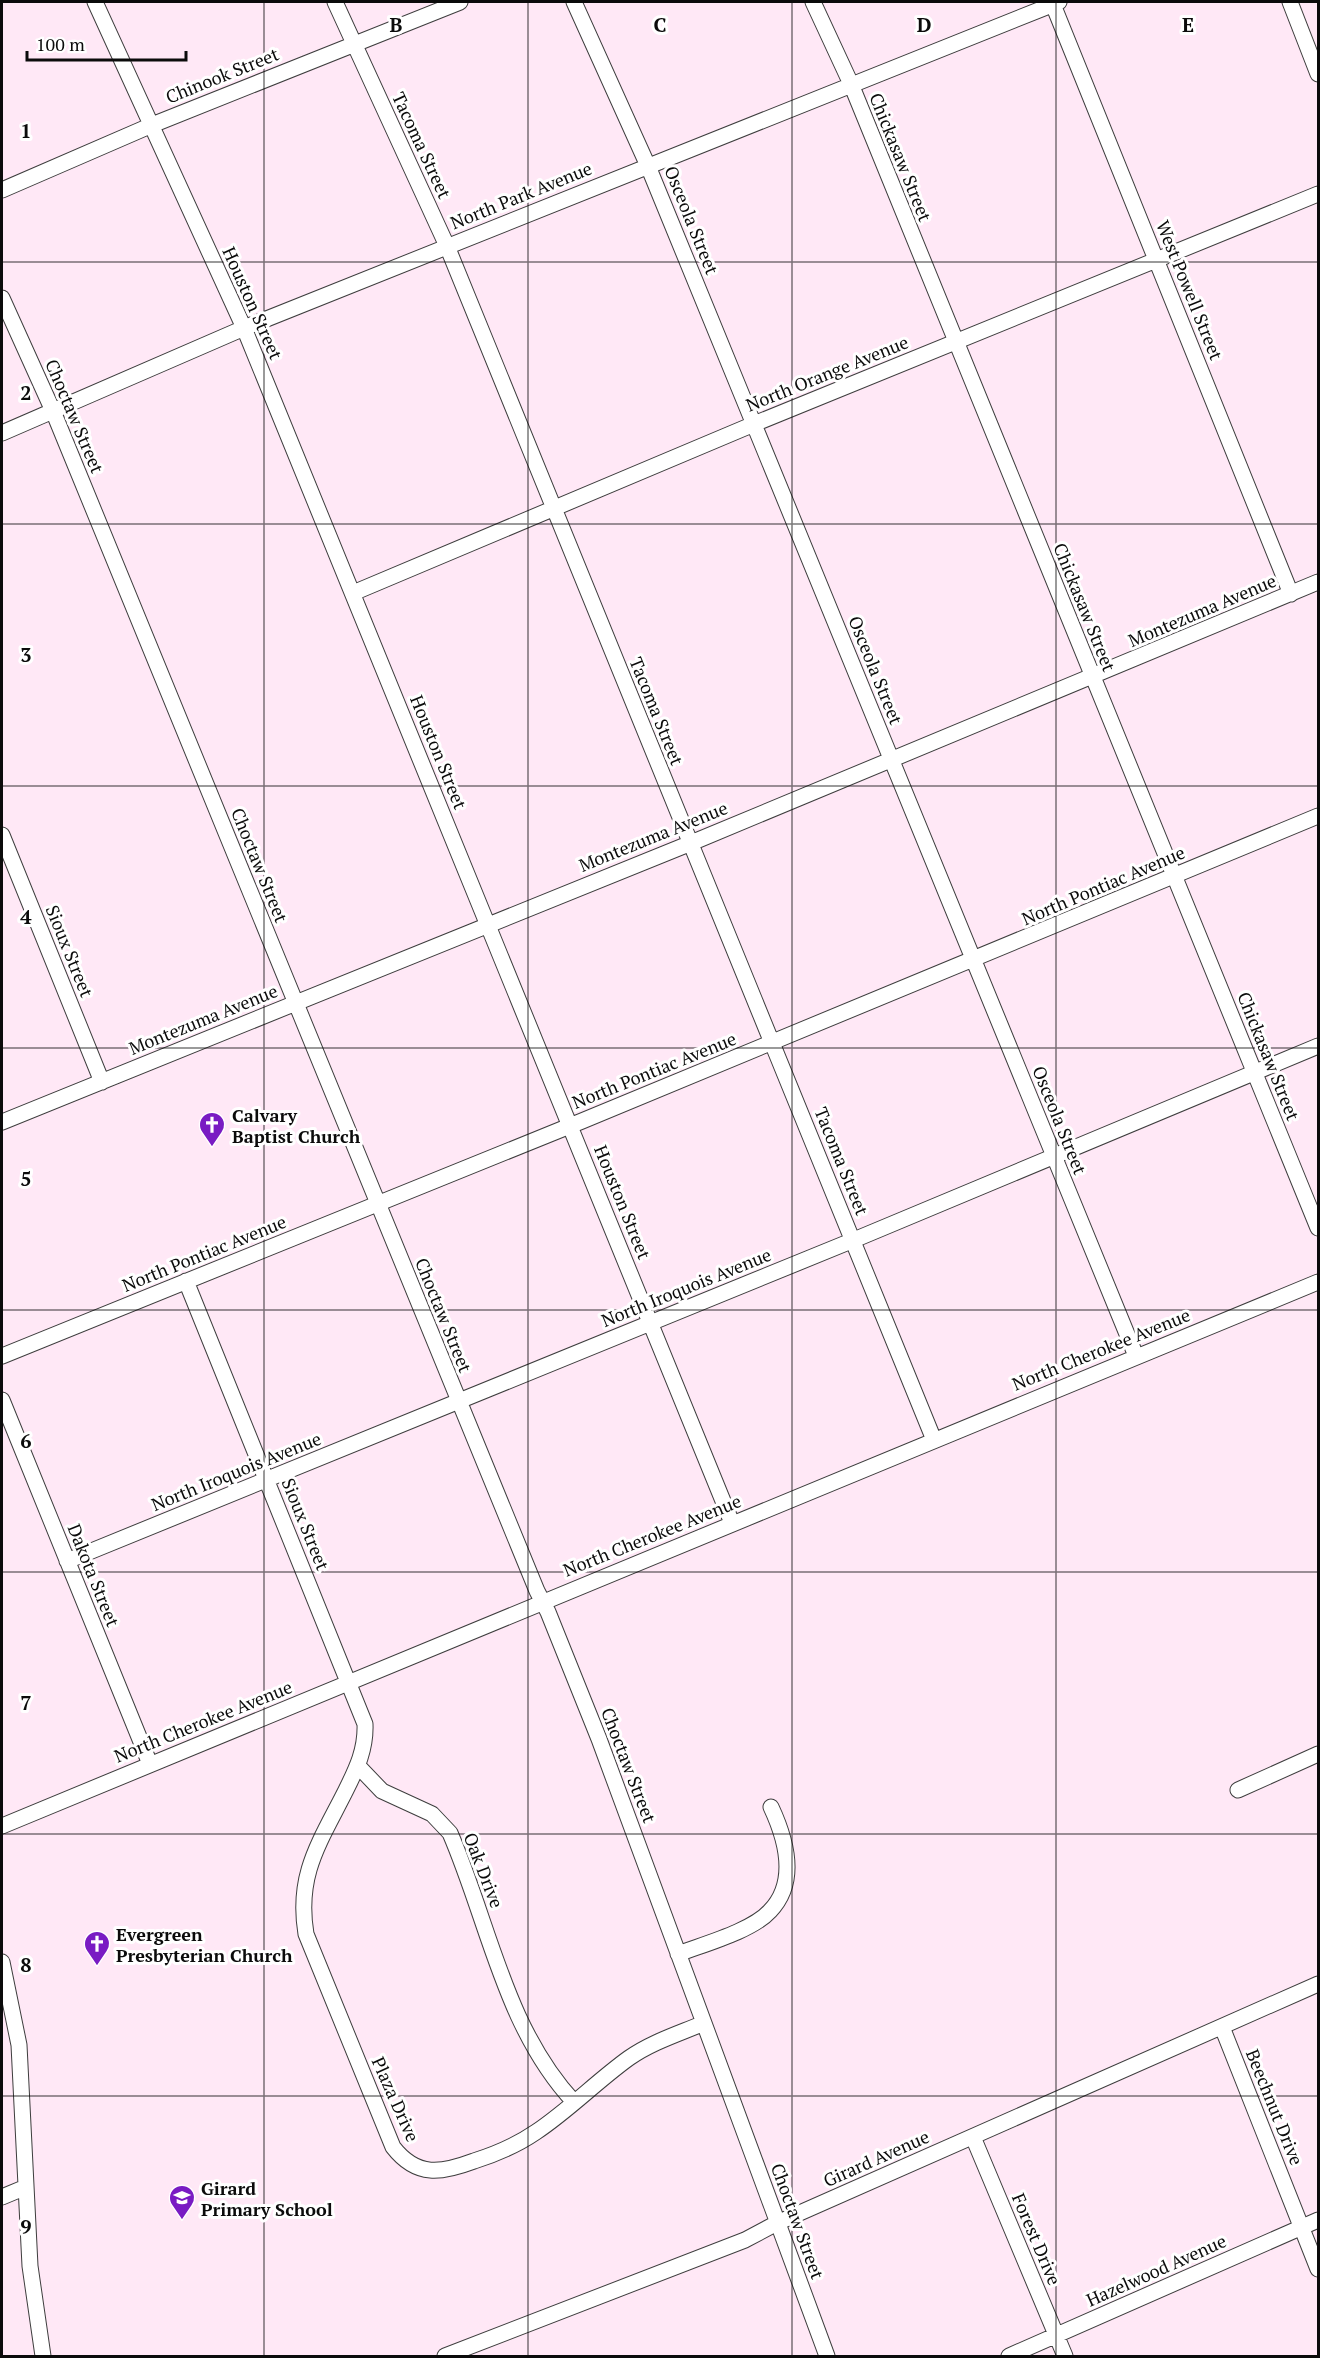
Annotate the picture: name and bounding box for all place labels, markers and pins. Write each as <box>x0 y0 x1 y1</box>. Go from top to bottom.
place label: Calvary Baptist Church <box>232 1103 361 1148</box>
church icon: Calvary Baptist Church <box>197 1110 227 1148</box>
place label: Evergreen Presbyterian Church <box>116 1922 293 1967</box>
church icon: Evergreen Presbyterian Church <box>82 1929 112 1967</box>
place label: Girard Primary School <box>201 2176 333 2221</box>
school or university icon: Girard Primary School <box>167 2183 197 2221</box>

